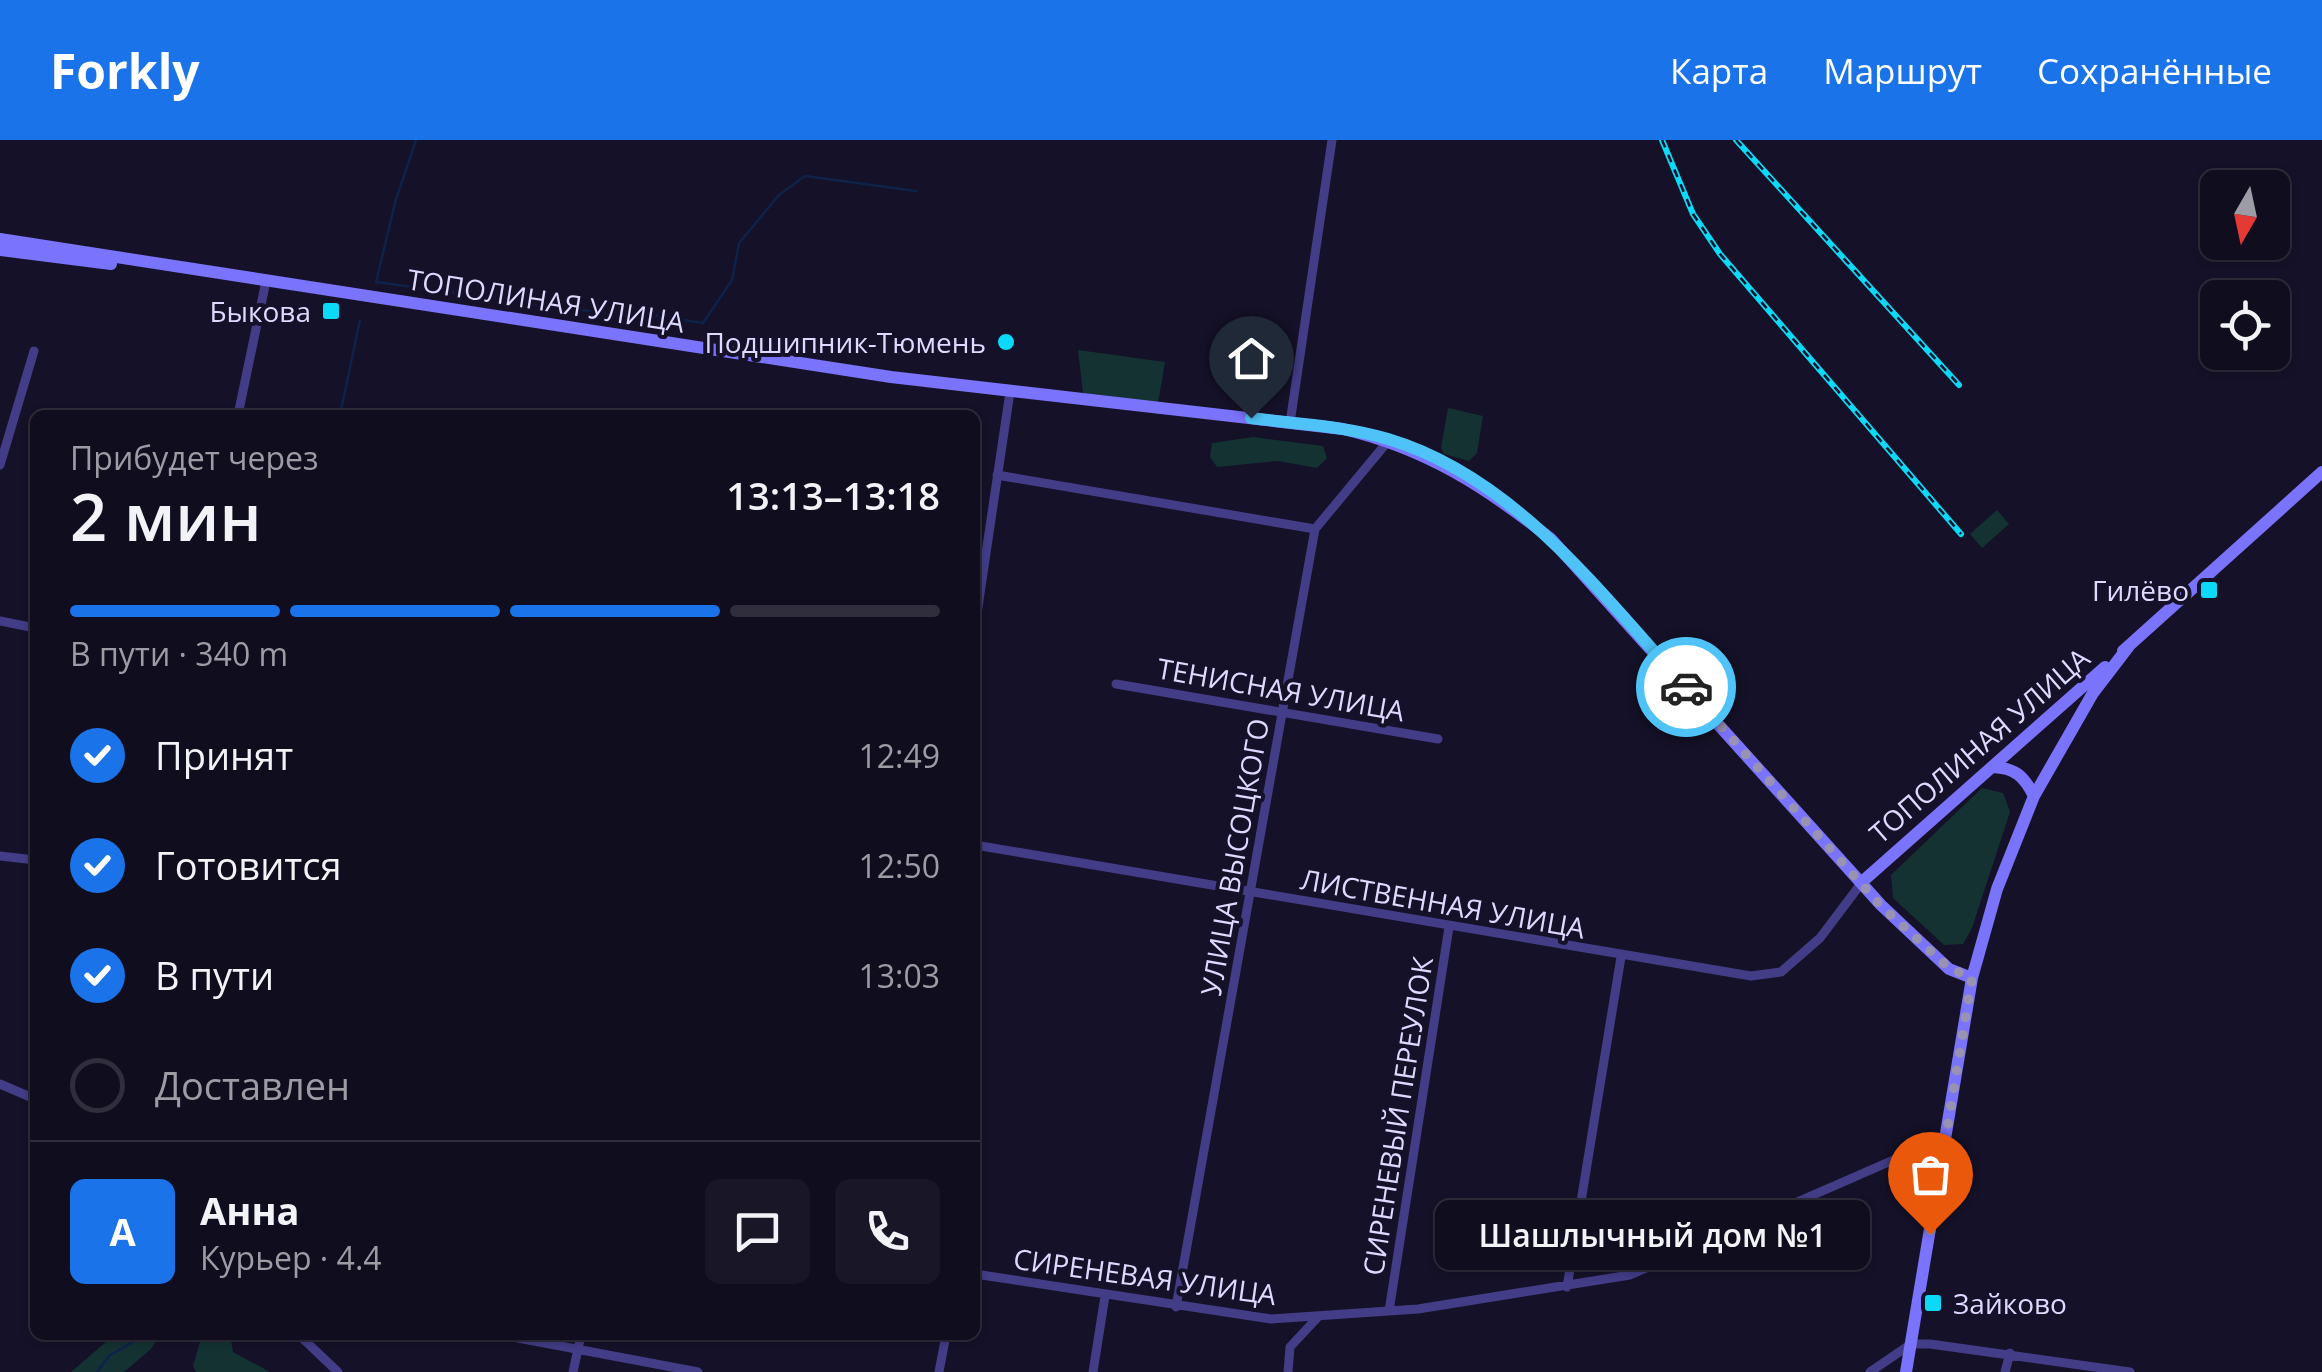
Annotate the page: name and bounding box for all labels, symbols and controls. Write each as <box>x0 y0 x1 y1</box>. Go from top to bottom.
text: Forkly <box>50 38 200 103</box>
text: Карта <box>1670 47 1768 94</box>
text: Маршрут <box>1823 47 1982 94</box>
text: Сохранённые <box>2037 47 2272 94</box>
north arrow <box>2200 170 2290 260</box>
map controls <box>2200 170 2290 370</box>
street label: ТОПОЛИНАЯ УЛИЦА <box>405 259 688 341</box>
button: locate <box>2200 280 2290 370</box>
place label: Быкова <box>209 292 311 330</box>
marker: Быкова <box>320 300 342 322</box>
pin <box>1209 316 1294 419</box>
place label: Подшипник-Тюмень <box>704 323 986 361</box>
marker: Подшипник-Тюмень <box>995 331 1017 353</box>
icon: home <box>1224 331 1279 386</box>
text: Прибудет через <box>70 436 318 479</box>
text: 13:13–13:18 <box>726 469 940 521</box>
text: 2 мин <box>70 472 262 560</box>
place label: Гилёво <box>2092 571 2189 609</box>
marker: Гилёво <box>2198 579 2220 601</box>
text: В пути · 340 m <box>70 632 288 675</box>
courier <box>1636 637 1736 737</box>
street label: ТОПОЛИНАЯ УЛИЦА <box>1861 639 2097 851</box>
street label: ТЕНИСНАЯ УЛИЦА <box>1154 649 1408 730</box>
icon: car <box>1659 660 1714 715</box>
street label: УЛИЦА ВЫСОЦКОГО <box>1191 715 1277 999</box>
icon: check <box>70 728 125 783</box>
text: Принят <box>155 729 293 781</box>
text: 12:49 <box>858 734 940 777</box>
icon: check <box>70 838 125 893</box>
text: Готовится <box>155 839 341 891</box>
text: 12:50 <box>858 844 940 887</box>
street label: ЛИСТВЕННАЯ УЛИЦА <box>1298 859 1589 947</box>
icon: check <box>70 948 125 1003</box>
text: В пути <box>155 949 274 1001</box>
street label: СИРЕНЕВЫЙ ПЕРЕУЛОК <box>1353 953 1441 1278</box>
text: 13:03 <box>858 954 940 997</box>
text: Доставлен <box>155 1059 350 1111</box>
pin <box>1888 1132 1973 1235</box>
icon: bag <box>1903 1147 1958 1202</box>
button: chat <box>705 1179 810 1284</box>
button: phone <box>835 1179 940 1284</box>
text: Анна <box>200 1184 300 1236</box>
callout: Шашлычный дом №1 <box>1435 1199 1870 1269</box>
text: А <box>109 1205 136 1257</box>
text: Шашлычный дом №1 <box>1478 1213 1827 1256</box>
text: Курьер · 4.4 <box>200 1236 382 1279</box>
street label: СИРЕНЕВАЯ УЛИЦА <box>1011 1239 1279 1313</box>
place label: Зайково <box>1953 1284 2067 1322</box>
marker: Зайково <box>1922 1292 1944 1314</box>

